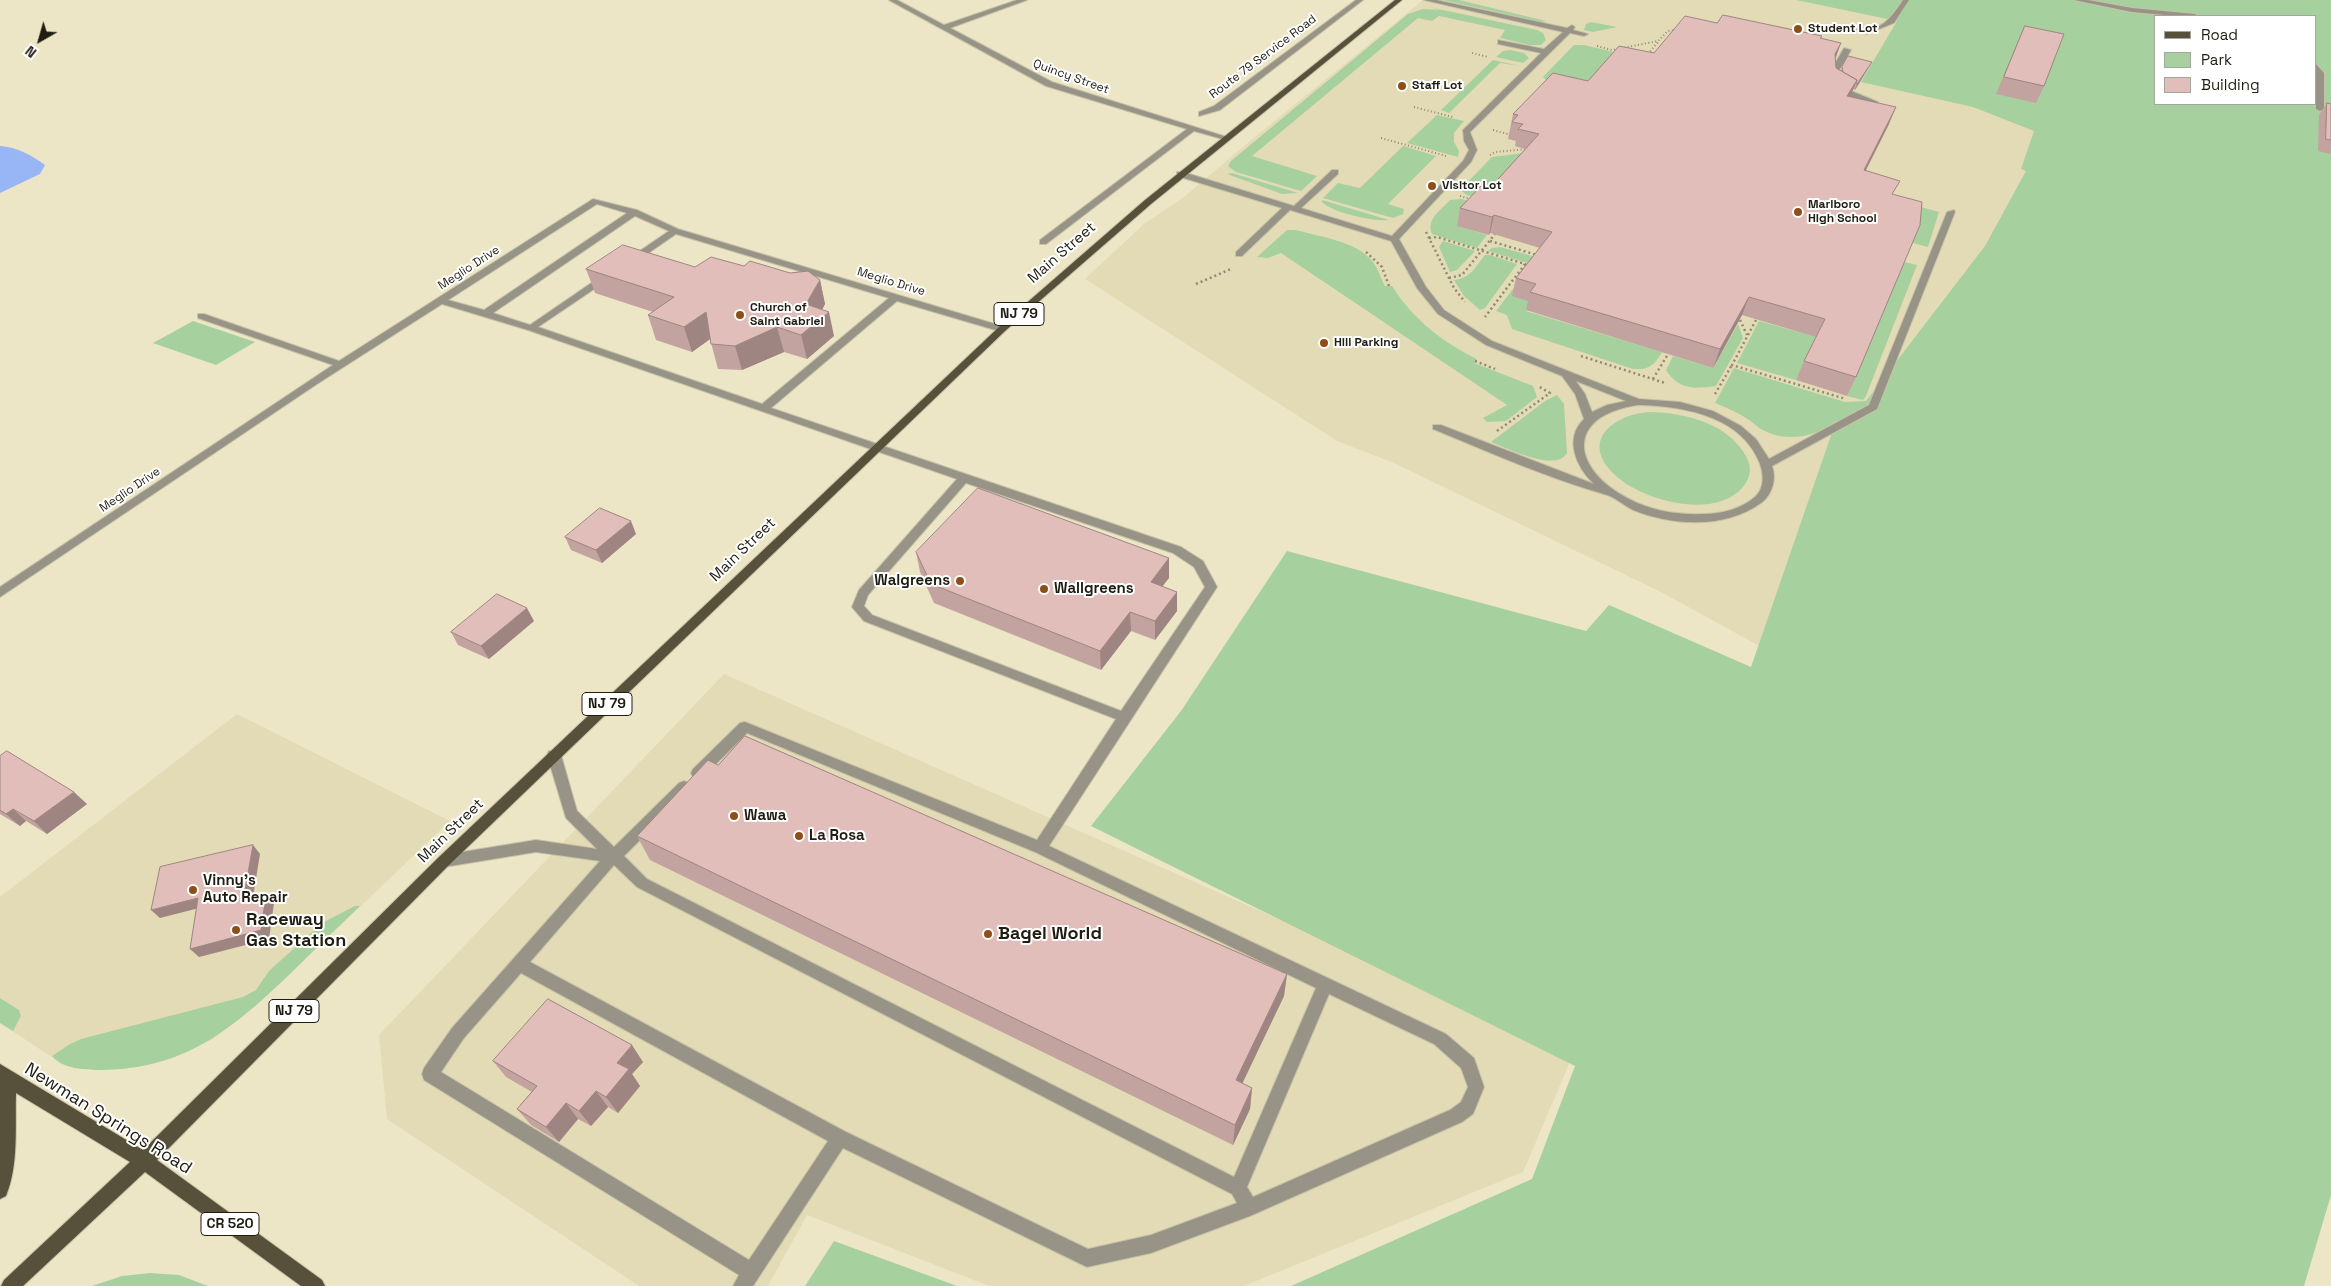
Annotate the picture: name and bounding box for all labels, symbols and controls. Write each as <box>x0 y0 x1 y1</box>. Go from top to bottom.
street label: Route 79 Service Road <box>1207 12 1319 102</box>
north arrow <box>15 15 65 65</box>
legend <box>2154 15 2316 105</box>
place label: Student Lot <box>1808 22 1878 36</box>
marker: Student Lot <box>1792 23 1804 35</box>
text: Road <box>2201 25 2238 44</box>
text: N <box>22 42 40 62</box>
text: Park <box>2201 50 2232 69</box>
street label: Quincy Street <box>1031 57 1111 97</box>
text: Building <box>2201 75 2260 94</box>
place label: Staff Lot <box>1412 79 1463 93</box>
marker: Staff Lot <box>1396 80 1408 92</box>
place label: Visitor Lot <box>1442 179 1502 193</box>
marker: Visitor Lot <box>1426 180 1438 192</box>
place label: Marlboro High School <box>1808 198 1877 226</box>
marker: Marlboro High School <box>1792 206 1804 218</box>
street label: Main Street <box>1024 219 1100 287</box>
street label: Meglio Drive <box>436 243 502 293</box>
street label: Meglio Drive <box>855 265 927 299</box>
place label: Church of Saint Gabriel <box>750 301 824 329</box>
road number: NJ 79 <box>994 302 1044 326</box>
marker: Church of Saint Gabriel <box>734 309 746 321</box>
place label: Hill Parking <box>1334 336 1398 350</box>
marker: Hill Parking <box>1318 337 1330 349</box>
street label: Meglio Drive <box>97 464 163 516</box>
street label: Main Street <box>706 514 780 586</box>
place label: Walgreens <box>874 572 950 590</box>
marker: Walgreens <box>954 575 966 587</box>
place label: Wallgreens <box>1054 580 1134 598</box>
marker: Wallgreens <box>1038 583 1050 595</box>
road number: NJ 79 <box>582 692 632 716</box>
street label: Main Street <box>414 795 488 867</box>
place label: Wawa <box>744 807 786 825</box>
marker: Wawa <box>728 810 740 822</box>
place label: La Rosa <box>809 827 865 845</box>
marker: La Rosa <box>793 830 805 842</box>
place label: Vinny's Auto Repair <box>203 872 288 907</box>
marker: Vinny's Auto Repair <box>187 884 199 896</box>
place label: Raceway Gas Station <box>246 909 346 952</box>
place label: Bagel World <box>998 923 1102 945</box>
marker: Raceway Gas Station <box>230 924 242 936</box>
marker: Bagel World <box>982 928 994 940</box>
road number: NJ 79 <box>269 999 319 1022</box>
street label: Newman Springs Road <box>20 1059 196 1179</box>
road number: CR 520 <box>201 1212 259 1236</box>

